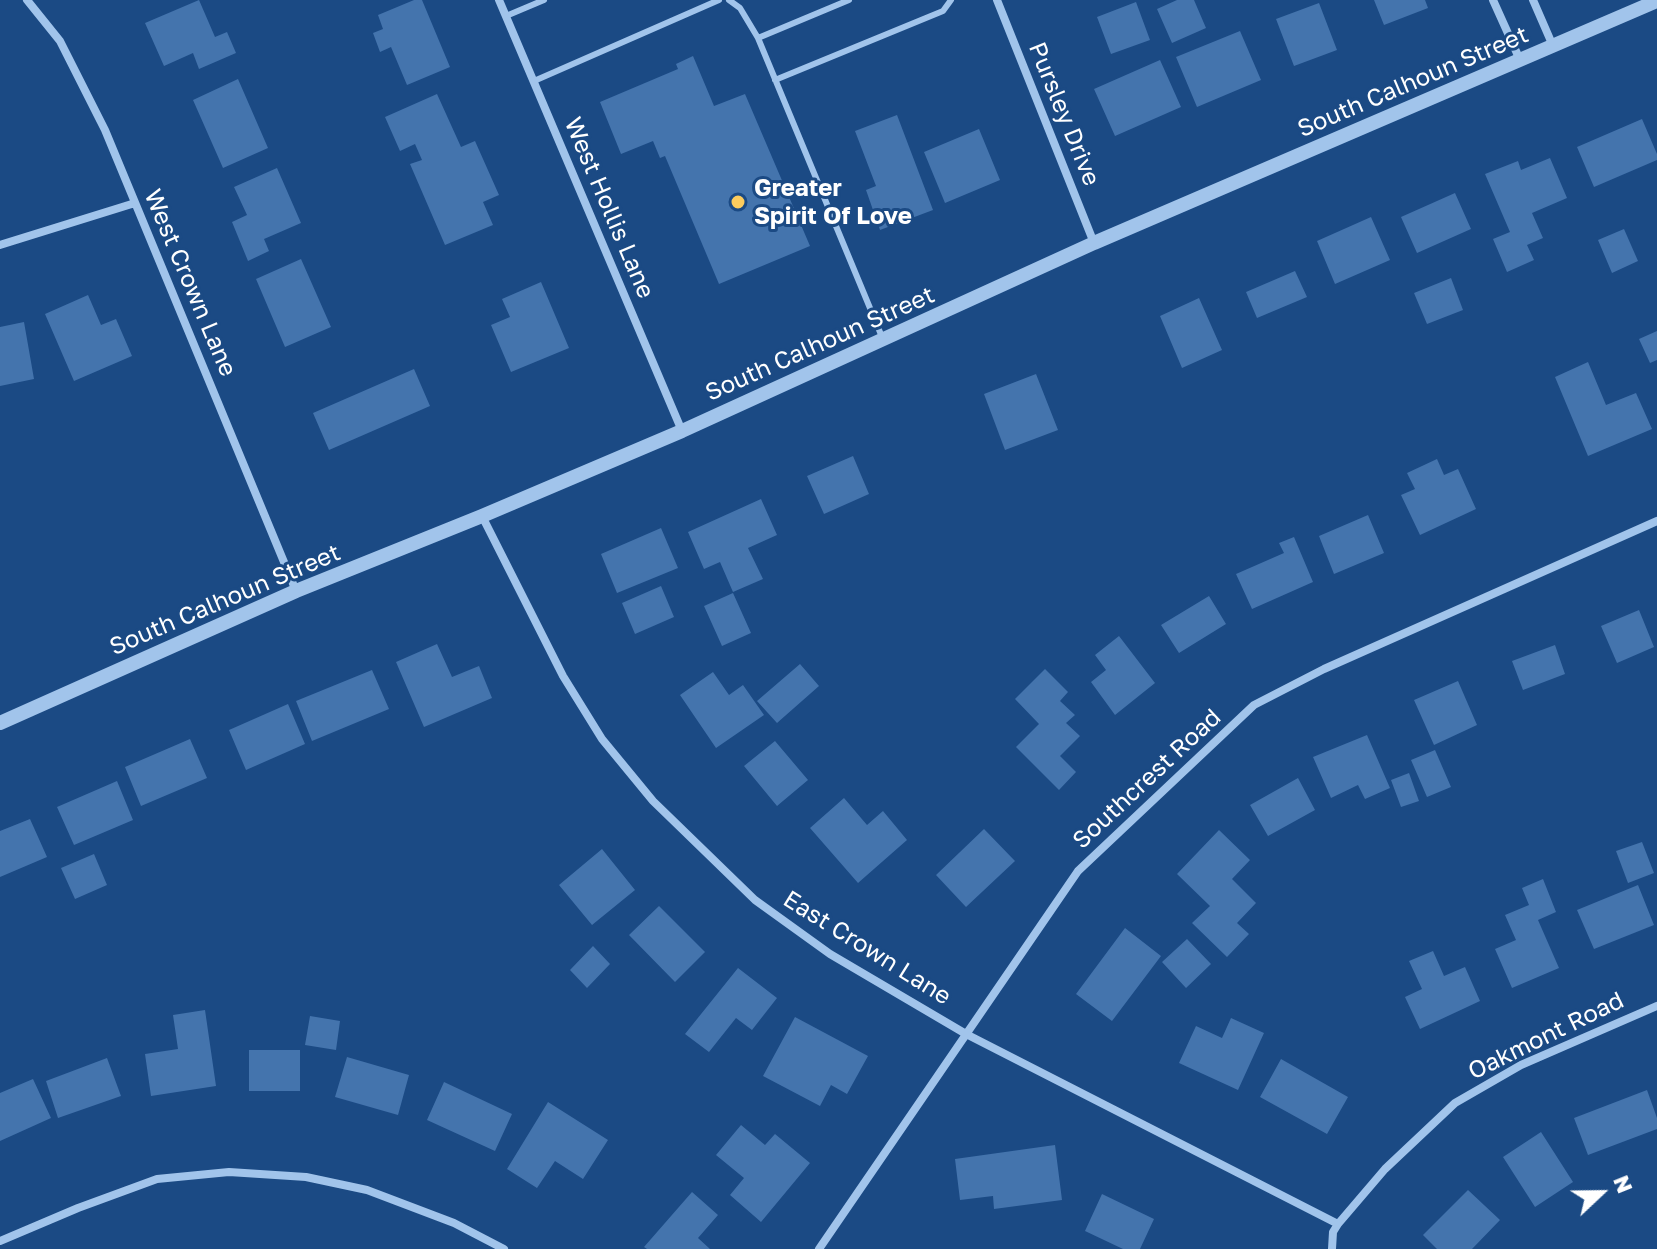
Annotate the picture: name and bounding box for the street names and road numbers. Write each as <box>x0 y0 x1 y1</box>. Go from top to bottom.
street label: South Calhoun Street <box>1293 20 1533 144</box>
street label: Pursley Drive <box>1022 38 1106 190</box>
street label: West Hollis Lane <box>558 113 660 303</box>
street label: West Crown Lane <box>138 185 242 381</box>
street label: South Calhoun Street <box>701 280 939 408</box>
street label: South Calhoun Street <box>105 538 345 662</box>
street label: Southcrest Road <box>1067 703 1227 855</box>
street label: East Crown Lane <box>778 885 956 1011</box>
street label: Oakmont Road <box>1464 986 1628 1086</box>

